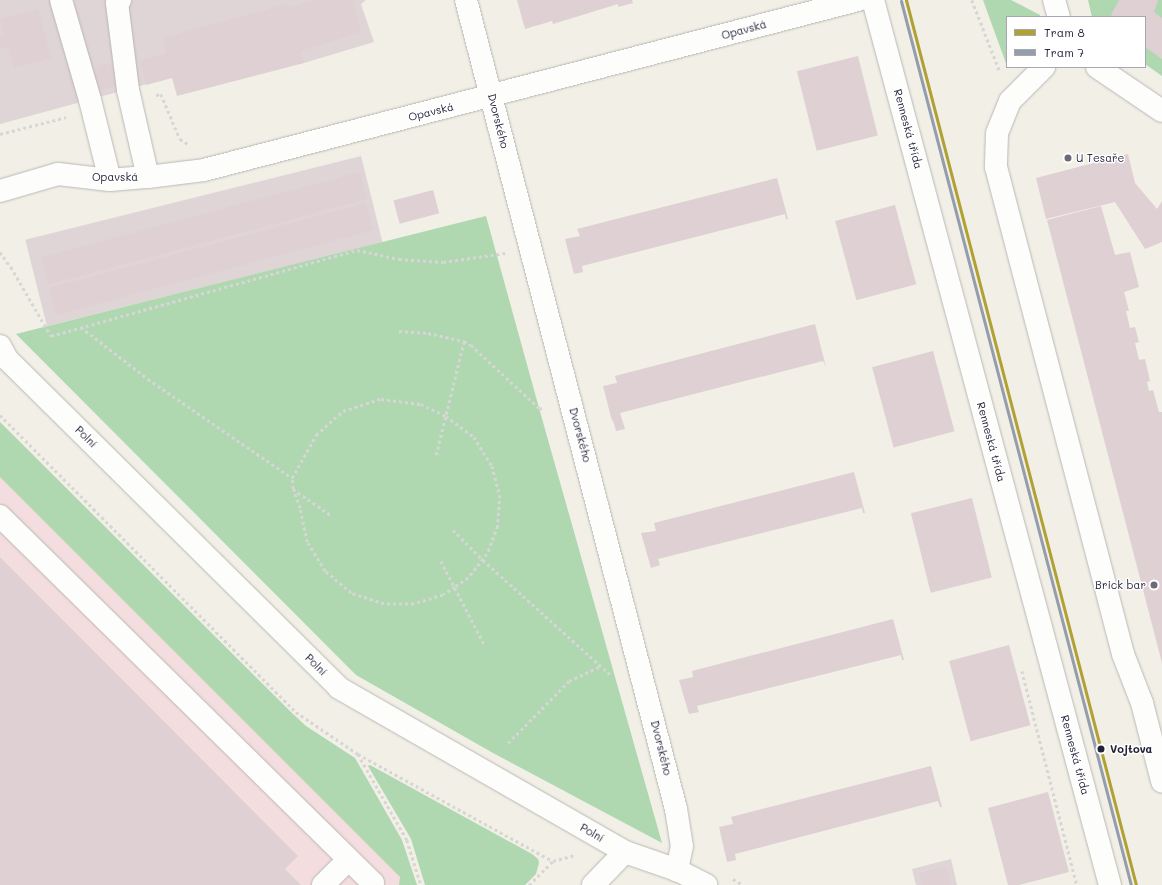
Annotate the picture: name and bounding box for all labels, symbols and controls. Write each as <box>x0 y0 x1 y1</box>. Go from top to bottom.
legend <box>1006 16 1146 68</box>
street label: Opavská <box>720 18 768 42</box>
text: Tram 8 <box>1044 24 1085 40</box>
text: Tram 7 <box>1044 44 1084 60</box>
street label: Renneská třída <box>891 88 925 170</box>
street label: Dvorského <box>485 92 511 150</box>
street label: Opavská <box>407 100 455 124</box>
place label: U Tesaře <box>1076 151 1124 165</box>
marker: U Tesaře <box>1063 153 1073 163</box>
street label: Opavská <box>92 170 138 184</box>
street label: Renneská třída <box>974 401 1008 483</box>
street label: Dvorského <box>566 406 594 464</box>
street label: Polní <box>72 423 100 451</box>
place label: Brick bar <box>1095 578 1146 592</box>
marker: Brick bar <box>1149 580 1159 590</box>
street label: Polní <box>302 651 330 679</box>
street label: Renneská třída <box>1058 714 1092 796</box>
street label: Dvorského <box>648 719 674 777</box>
place label: Vojtova <box>1110 742 1152 756</box>
marker: Vojtova <box>1095 743 1107 755</box>
street label: Polní <box>578 821 606 845</box>

